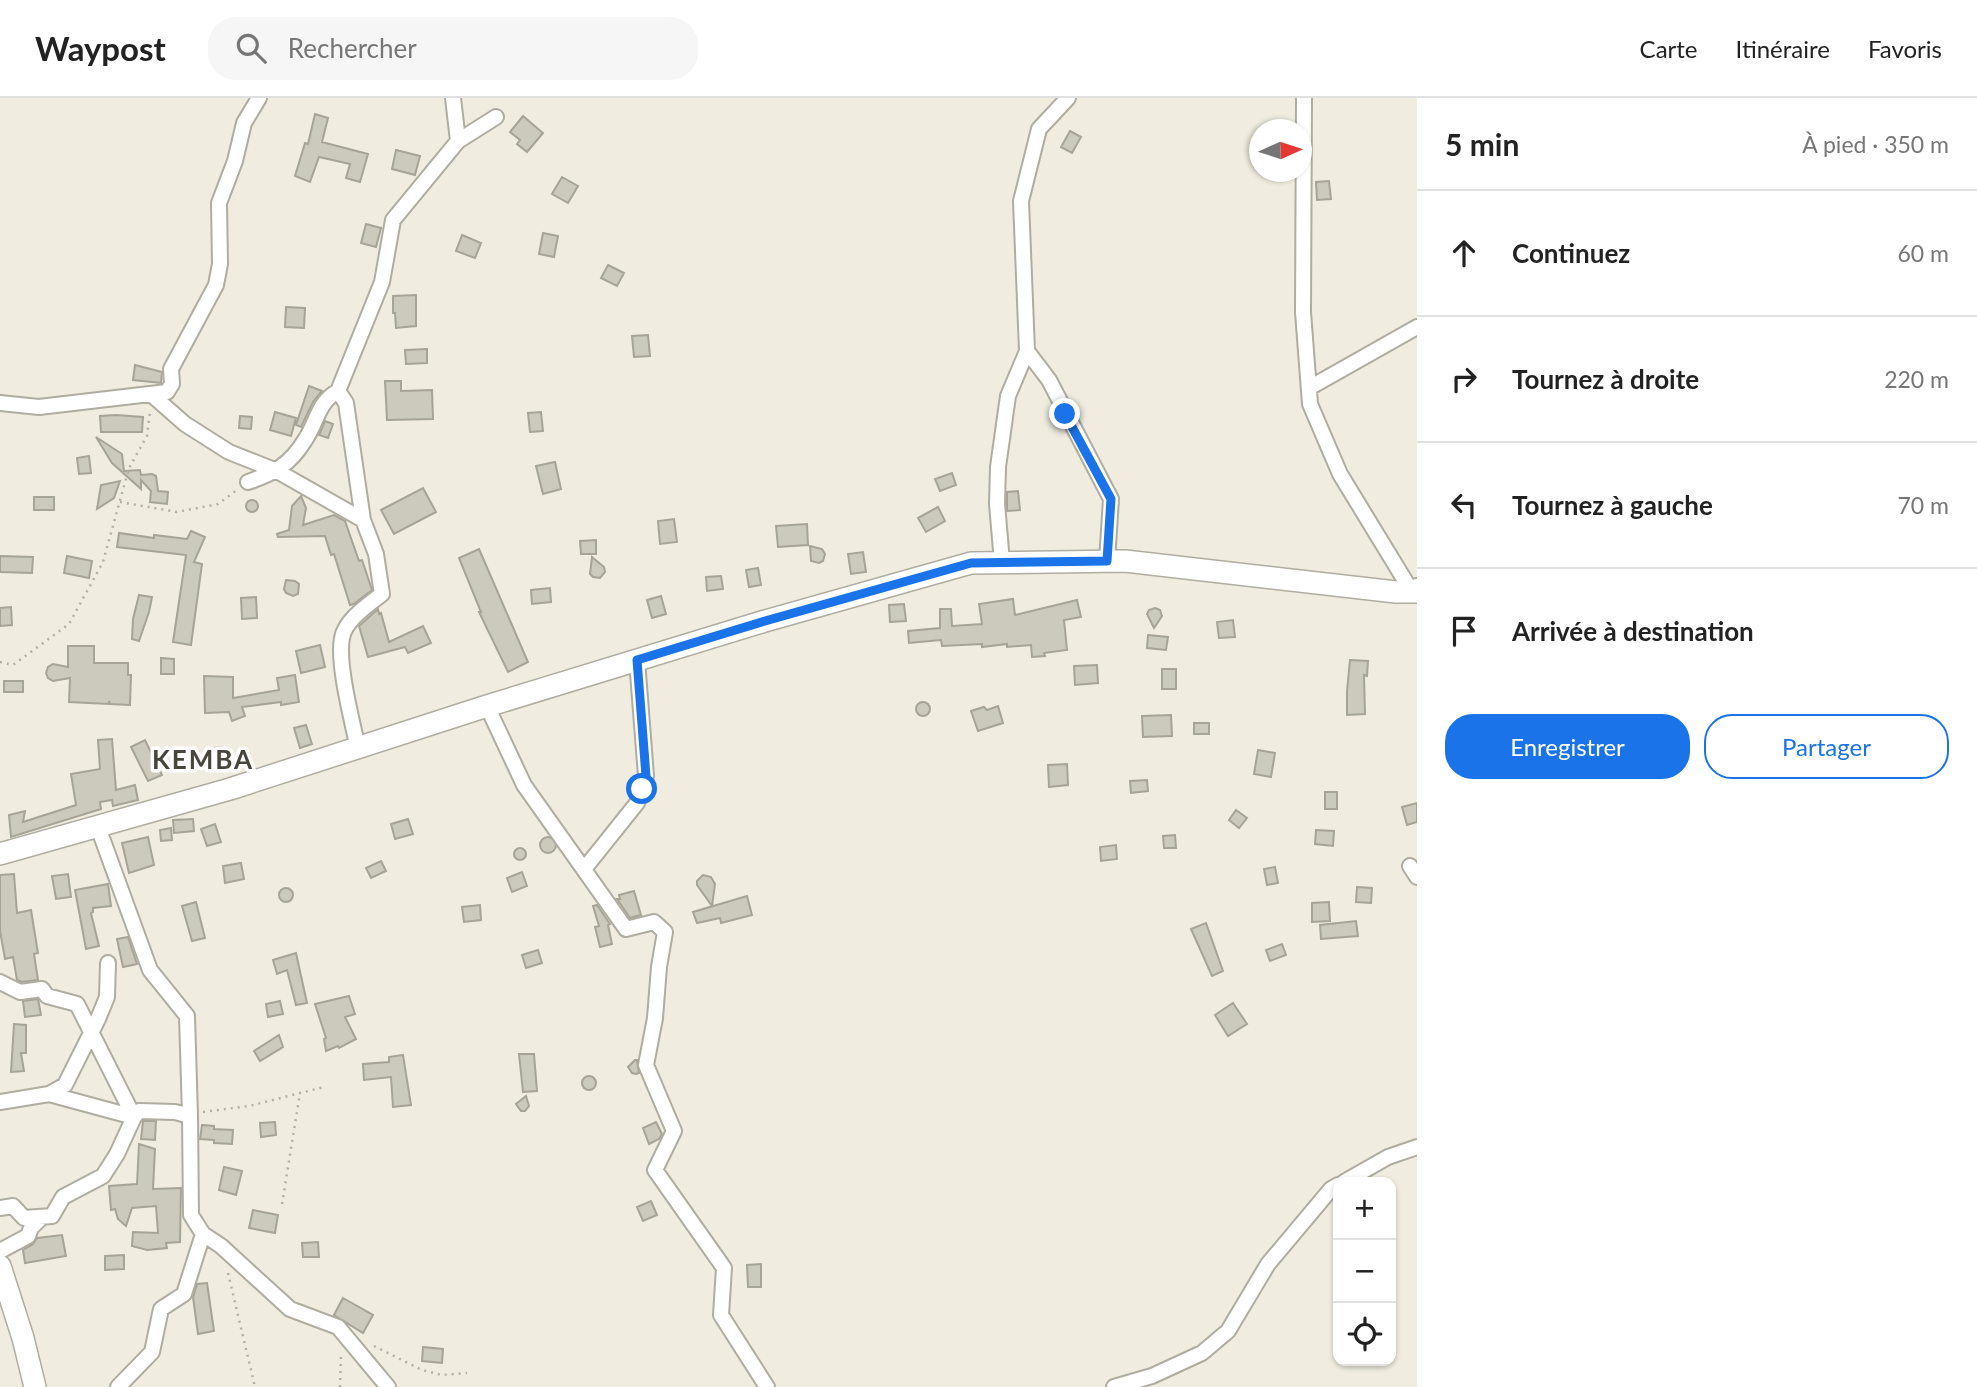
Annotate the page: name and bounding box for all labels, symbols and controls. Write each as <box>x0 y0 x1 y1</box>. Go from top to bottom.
search box <box>208 17 698 80</box>
text: Waypost <box>35 28 166 68</box>
icon: search <box>232 29 270 67</box>
text: Rechercher <box>288 32 417 64</box>
text: Carte <box>1640 34 1698 63</box>
text: Itinéraire <box>1736 34 1830 63</box>
text: Favoris <box>1868 34 1942 63</box>
north arrow <box>1249 119 1312 182</box>
text: 5 min <box>1445 126 1519 162</box>
text: À pied · 350 m <box>1802 130 1949 158</box>
icon: ahead <box>1445 234 1483 272</box>
text: Continuez <box>1512 237 1630 269</box>
text: 60 m <box>1898 239 1949 267</box>
icon: right <box>1445 360 1483 398</box>
text: Tournez à droite <box>1512 363 1699 395</box>
text: 220 m <box>1884 365 1949 393</box>
route end <box>1049 398 1080 429</box>
icon: left <box>1445 486 1483 524</box>
text: Tournez à gauche <box>1512 489 1713 521</box>
text: 70 m <box>1898 491 1949 519</box>
icon: arrive <box>1445 612 1483 650</box>
text: Arrivée à destination <box>1512 615 1754 647</box>
button: Enregistrer <box>1445 714 1690 779</box>
button: Partager <box>1704 714 1949 779</box>
district label: KEMBA <box>152 743 254 775</box>
route start <box>626 773 657 804</box>
map controls <box>1333 1177 1396 1366</box>
button: + <box>1333 1177 1396 1240</box>
button: − <box>1333 1240 1396 1303</box>
button: locate <box>1333 1303 1396 1366</box>

